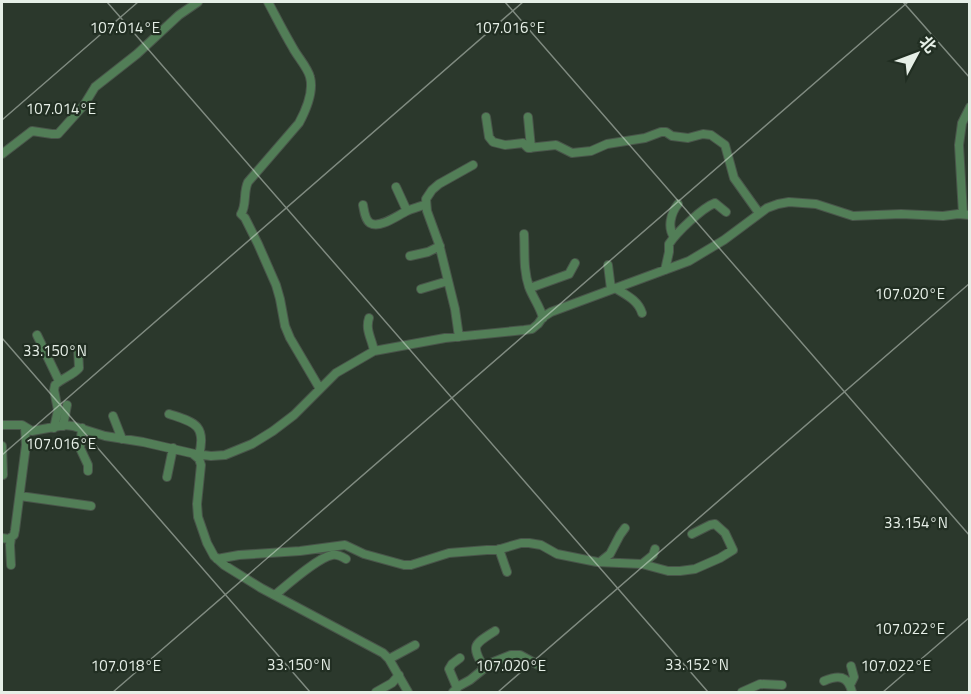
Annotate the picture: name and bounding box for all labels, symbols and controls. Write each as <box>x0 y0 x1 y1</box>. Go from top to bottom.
text: 107.014°E <box>90 16 160 39</box>
text: 107.016°E <box>475 16 545 39</box>
north arrow <box>887 24 947 84</box>
text: 北 <box>914 30 943 58</box>
text: 107.014°E <box>26 97 96 120</box>
text: 107.020°E <box>875 282 945 305</box>
text: 33.150°N <box>23 339 87 362</box>
text: 107.016°E <box>26 432 96 455</box>
text: 33.154°N <box>884 511 948 534</box>
text: 107.022°E <box>875 617 945 640</box>
text: 33.150°N <box>267 653 331 676</box>
text: 33.152°N <box>665 653 729 676</box>
text: 107.018°E <box>91 654 161 677</box>
text: 107.020°E <box>476 654 546 677</box>
text: 107.022°E <box>861 654 931 677</box>

